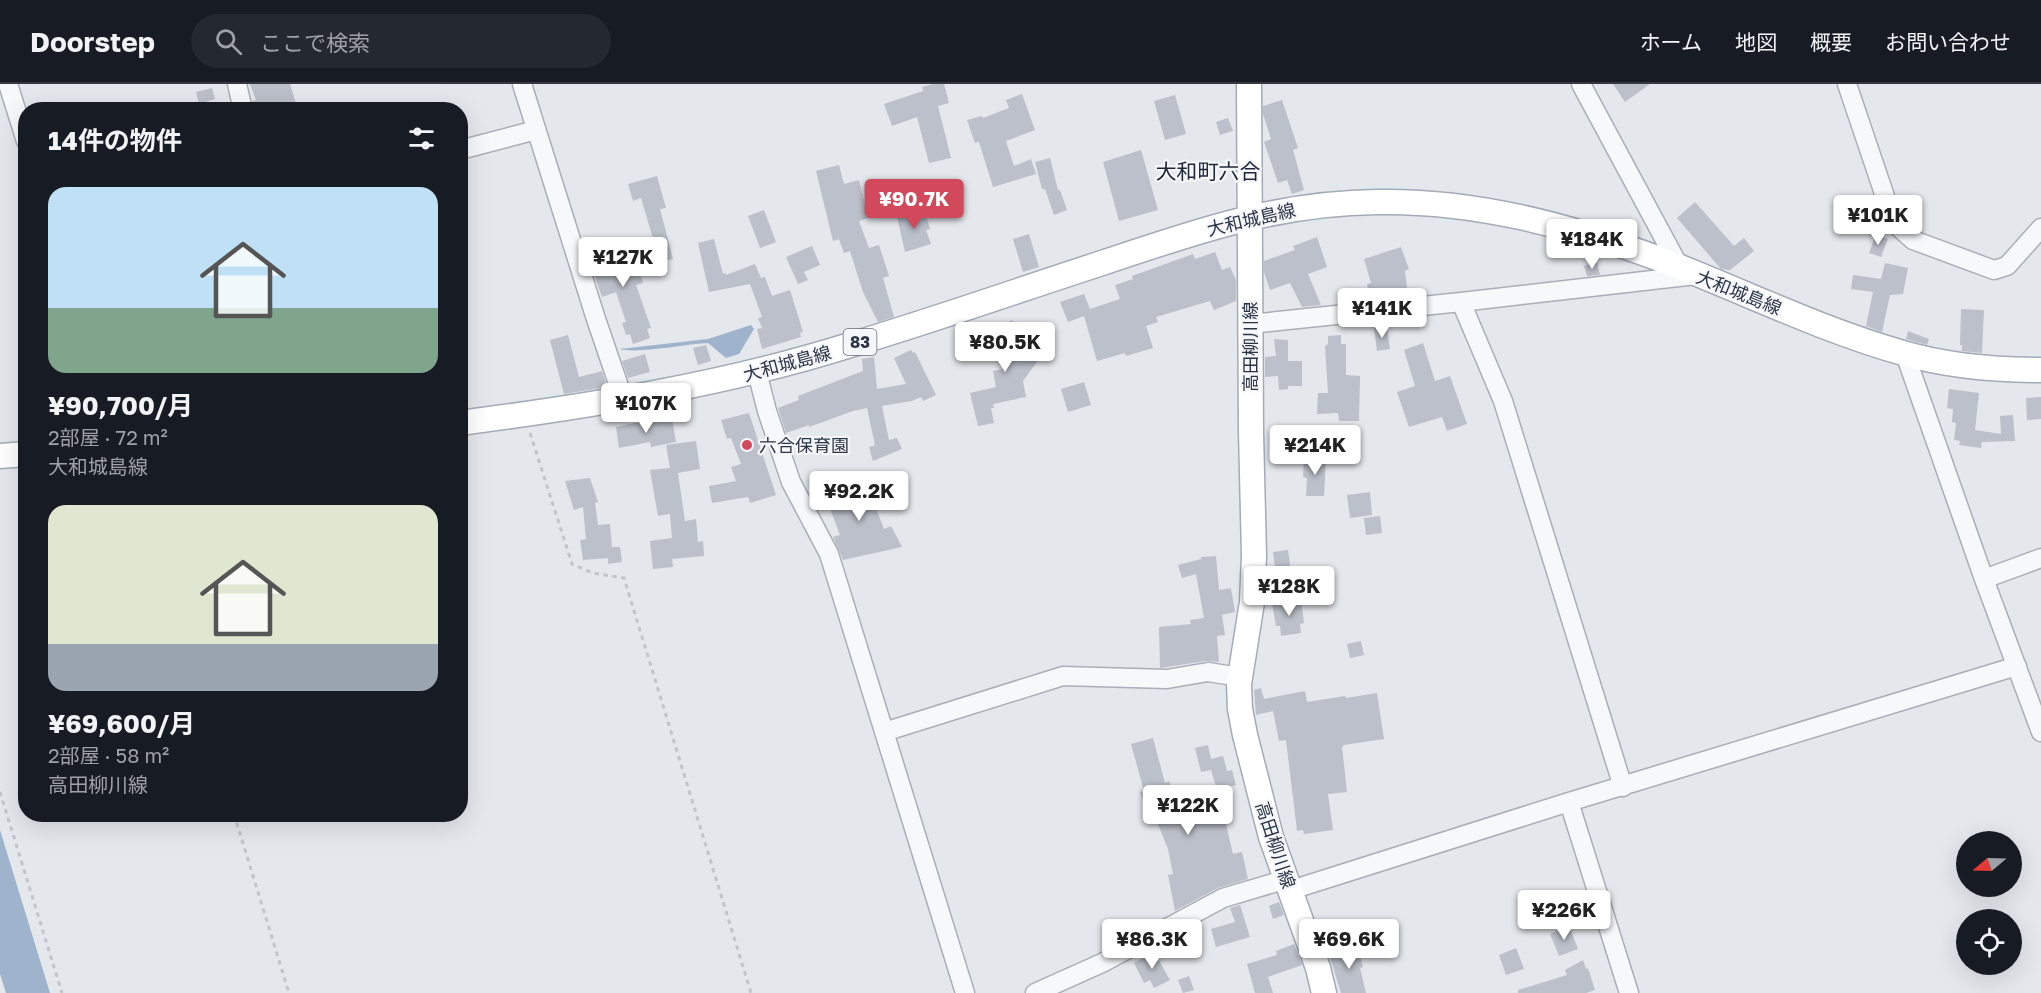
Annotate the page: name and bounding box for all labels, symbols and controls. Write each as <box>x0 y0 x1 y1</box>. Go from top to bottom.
search box <box>191 14 611 68</box>
text: Doorstep <box>30 25 155 58</box>
icon: search <box>212 25 245 58</box>
text: ここで検索 <box>260 29 370 56</box>
text: ホーム <box>1640 29 1702 55</box>
text: 地図 <box>1735 29 1777 55</box>
text: 概要 <box>1810 29 1852 55</box>
text: お問い合わせ <box>1885 29 2011 55</box>
icon: filters <box>405 122 438 155</box>
text: 14件の物件 <box>48 125 182 156</box>
district label: 大和町六合 <box>1156 158 1261 184</box>
pin: ¥90.7K <box>865 179 963 230</box>
text: ¥90.7K <box>879 186 949 210</box>
pin: ¥101K <box>1836 195 1920 246</box>
street label: 大和城島線 <box>1205 198 1297 240</box>
text: ¥101K <box>1847 202 1909 226</box>
pin: ¥184K <box>1550 219 1634 270</box>
icon: home <box>189 226 297 334</box>
text: ¥184K <box>1560 226 1624 250</box>
pin: ¥127K <box>581 237 665 288</box>
text: ¥127K <box>592 244 654 268</box>
street label: 大和城島線 <box>1693 265 1785 319</box>
pin: ¥141K <box>1340 288 1424 339</box>
text: ¥141K <box>1352 295 1412 319</box>
street label: 高田柳川線 <box>1239 302 1261 392</box>
pin: ¥80.5K <box>956 322 1054 373</box>
road number: 83 <box>844 329 876 355</box>
text: ¥80.5K <box>969 329 1041 353</box>
street label: 大和城島線 <box>741 341 833 385</box>
pin: ¥107K <box>604 383 688 434</box>
text: ¥90,700/月 <box>48 390 193 421</box>
text: ¥107K <box>615 390 677 414</box>
text: 2部屋 · 72 m² <box>48 425 168 449</box>
pin: ¥214K <box>1273 425 1357 476</box>
text: ¥214K <box>1284 432 1346 456</box>
place label: 六合保育園 <box>759 434 849 456</box>
marker: 六合保育園 <box>740 438 754 452</box>
text: 大和城島線 <box>48 454 148 478</box>
pin: ¥92.2K <box>810 471 908 522</box>
text: ¥92.2K <box>823 478 895 502</box>
icon: home <box>189 544 297 652</box>
pin: ¥128K <box>1247 566 1331 617</box>
text: ¥128K <box>1258 573 1321 597</box>
text: ¥69,600/月 <box>48 708 195 739</box>
text: 2部屋 · 58 m² <box>48 743 169 767</box>
text: 高田柳川線 <box>48 772 148 796</box>
pin: ¥122K <box>1146 785 1230 836</box>
text: ¥122K <box>1157 792 1219 816</box>
street label: 高田柳川線 <box>1252 799 1300 891</box>
north arrow <box>1956 831 2022 897</box>
map controls <box>1956 831 2022 975</box>
pin: ¥226K <box>1522 890 1606 941</box>
text: ¥226K <box>1532 897 1596 921</box>
button: locate <box>1956 909 2022 975</box>
pin: ¥86.3K <box>1103 919 1201 970</box>
pin: ¥69.6K <box>1300 919 1398 970</box>
text: ¥86.3K <box>1116 926 1188 950</box>
text: ¥69.6K <box>1313 926 1385 950</box>

